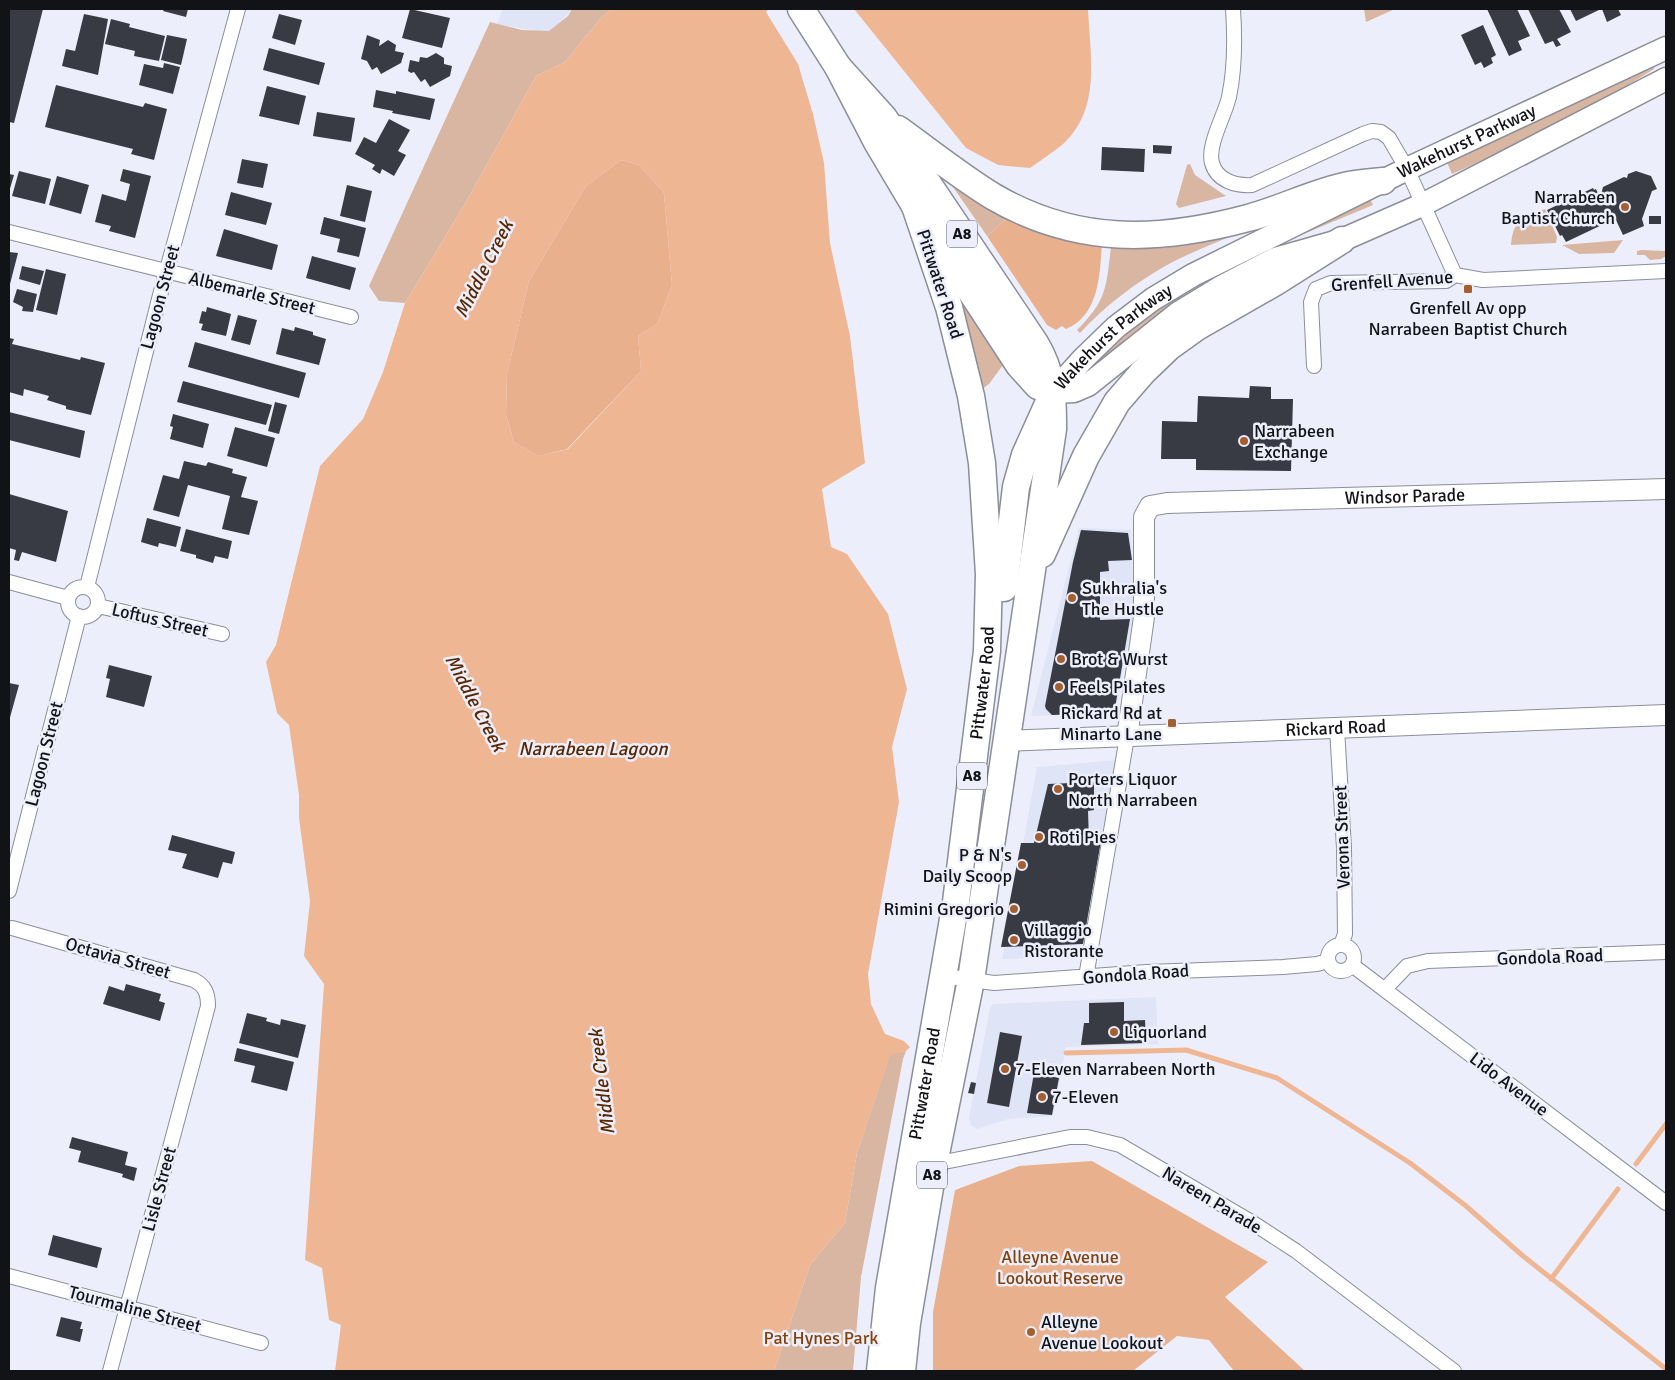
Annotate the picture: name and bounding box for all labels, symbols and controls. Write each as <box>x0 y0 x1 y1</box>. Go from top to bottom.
street label: Wakehurst Parkway <box>1393 99 1540 183</box>
place label: Narrabeen Baptist Church <box>1501 186 1615 229</box>
marker: Narrabeen Baptist Church <box>1619 201 1631 213</box>
water label: Middle Creek <box>449 215 520 322</box>
road number: A8 <box>947 220 977 248</box>
street label: Pittwater Road <box>912 227 968 341</box>
street label: Lagoon Street <box>136 242 184 352</box>
street label: Grenfell Avenue <box>1330 266 1454 296</box>
street label: Albemarle Street <box>186 267 318 319</box>
street label: Wakehurst Parkway <box>1049 279 1177 394</box>
marker: Grenfell Av opp Narrabeen Baptist Church <box>1462 283 1474 295</box>
place label: Grenfell Av opp Narrabeen Baptist Church <box>1369 297 1567 340</box>
place label: Narrabeen Exchange <box>1254 420 1335 463</box>
marker: Narrabeen Exchange <box>1238 435 1250 447</box>
street label: Windsor Parade <box>1344 484 1465 509</box>
place label: Sukhralia's The Hustle <box>1082 577 1167 620</box>
marker: Sukhralia's The Hustle <box>1066 592 1078 604</box>
street label: Loftus Street <box>110 598 210 642</box>
street label: Pittwater Road <box>965 626 999 741</box>
place label: Brot & Wurst <box>1071 648 1168 670</box>
water label: Middle Creek <box>439 650 511 757</box>
marker: Brot & Wurst <box>1055 653 1067 665</box>
place label: Feels Pilates <box>1069 676 1165 698</box>
marker: Feels Pilates <box>1053 681 1065 693</box>
street label: Lagoon Street <box>20 699 68 809</box>
place label: Rickard Rd at Minarto Lane <box>1060 702 1162 745</box>
street label: Rickard Road <box>1285 715 1387 741</box>
marker: Rickard Rd at Minarto Lane <box>1166 717 1178 729</box>
water label: Narrabeen Lagoon <box>518 737 668 761</box>
road number: A8 <box>957 762 987 789</box>
place label: Porters Liquor North Narrabeen <box>1068 768 1198 811</box>
marker: Porters Liquor North Narrabeen <box>1052 783 1064 795</box>
street label: Verona Street <box>1329 785 1355 889</box>
place label: Roti Pies <box>1049 826 1116 848</box>
marker: Roti Pies <box>1033 831 1045 843</box>
place label: P & N's Daily Scoop <box>922 844 1012 887</box>
marker: P & N's Daily Scoop <box>1016 859 1028 871</box>
place label: Rimini Gregorio <box>884 898 1004 920</box>
marker: Rimini Gregorio <box>1008 903 1020 915</box>
place label: Villaggio Ristorante <box>1024 919 1104 962</box>
street label: Octavia Street <box>63 932 173 984</box>
marker: Villaggio Ristorante <box>1008 934 1020 946</box>
street label: Gondola Road <box>1496 944 1604 970</box>
street label: Gondola Road <box>1082 959 1190 989</box>
place label: Liquorland <box>1124 1021 1207 1043</box>
water label: Middle Creek <box>583 1026 620 1136</box>
street label: Pittwater Road <box>904 1026 945 1142</box>
marker: Liquorland <box>1108 1026 1120 1038</box>
street label: Lido Avenue <box>1465 1047 1553 1121</box>
place label: 7-Eleven Narrabeen North <box>1015 1058 1215 1080</box>
marker: 7-Eleven Narrabeen North <box>999 1063 1011 1075</box>
place label: 7-Eleven <box>1052 1086 1119 1108</box>
marker: 7-Eleven <box>1036 1091 1048 1103</box>
street label: Lisle Street <box>137 1144 181 1234</box>
road number: A8 <box>917 1162 947 1188</box>
street label: Nareen Parade <box>1158 1162 1266 1238</box>
park label: Alleyne Avenue Lookout Reserve <box>997 1246 1123 1289</box>
street label: Tourmaline Street <box>66 1281 204 1337</box>
place label: Alleyne Avenue Lookout <box>1041 1311 1163 1354</box>
marker: Alleyne Avenue Lookout <box>1025 1326 1037 1338</box>
park label: Pat Hynes Park <box>764 1327 878 1349</box>

